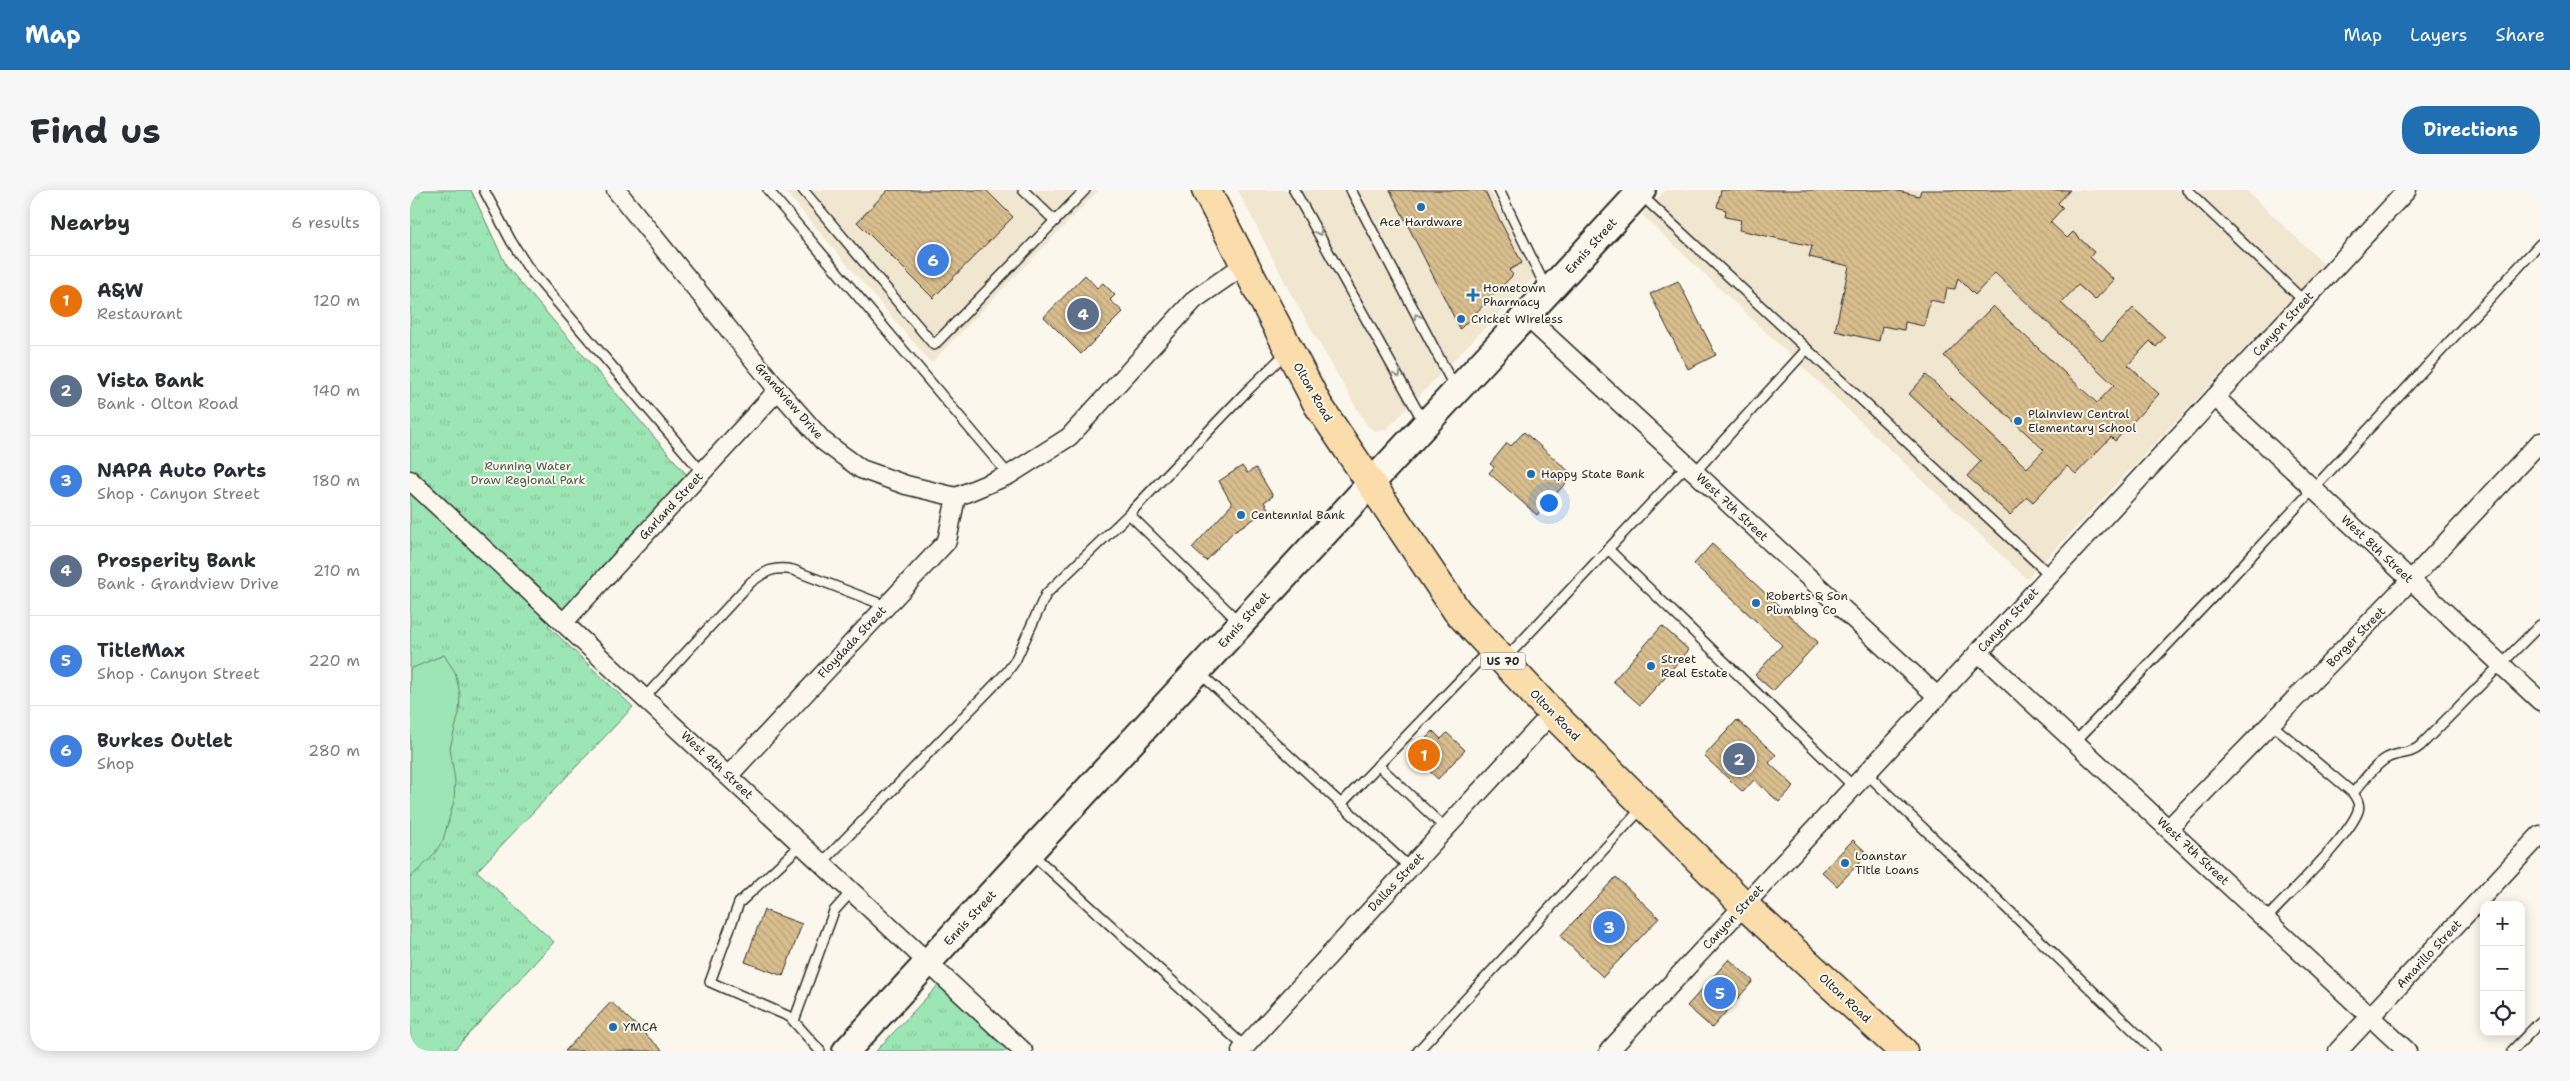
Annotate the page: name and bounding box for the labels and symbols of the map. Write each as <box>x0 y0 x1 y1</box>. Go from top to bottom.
marker: Ace Hardware <box>1415 201 1427 213</box>
place label: Ace Hardware <box>1379 214 1463 230</box>
street label: Ennis Street <box>1562 215 1620 277</box>
one-way arrow <box>1313 227 1323 236</box>
pin: 6 <box>917 241 949 279</box>
place label: Hometown Pharmacy <box>1483 280 1546 310</box>
street label: Canyon Street <box>2249 288 2317 360</box>
marker: Hometown Pharmacy <box>1467 289 1479 301</box>
pin: 4 <box>1067 295 1099 333</box>
place label: Cricket Wireless <box>1471 311 1563 327</box>
one-way arrow <box>1414 313 1424 322</box>
marker: Cricket Wireless <box>1455 313 1467 325</box>
street label: Grandview Drive <box>751 359 827 443</box>
street label: Olton Road <box>1290 359 1337 425</box>
one-way arrow <box>1391 369 1401 378</box>
place label: Plainview Central Elementary School <box>2028 406 2136 436</box>
marker: Plainview Central Elementary School <box>2012 415 2024 427</box>
park label: Running Water Draw Regional Park <box>471 458 586 488</box>
place label: Happy State Bank <box>1541 466 1645 482</box>
marker: Happy State Bank <box>1525 468 1537 480</box>
street label: Garland Street <box>635 469 707 543</box>
street label: West 7th Street <box>1693 469 1771 545</box>
your location <box>1536 490 1562 516</box>
place label: Centennial Bank <box>1251 507 1345 523</box>
marker: Centennial Bank <box>1235 509 1247 521</box>
street label: West 8th Street <box>2338 511 2416 587</box>
street label: Canyon Street <box>1974 584 2042 656</box>
place label: Roberts & Son Plumbing Co <box>1766 588 1848 618</box>
street label: Ennis Street <box>1215 589 1273 651</box>
marker: Roberts & Son Plumbing Co <box>1750 597 1762 609</box>
street label: Floydada Street <box>814 602 890 682</box>
street label: Borger Street <box>2323 603 2389 671</box>
place label: Street Real Estate <box>1661 651 1728 681</box>
road number: US 70 <box>1480 652 1526 670</box>
marker: Street Real Estate <box>1645 660 1657 672</box>
street label: Olton Road <box>1526 686 1584 745</box>
street label: West 4th Street <box>678 727 756 803</box>
pin: 1 <box>1408 736 1440 774</box>
pin: 2 <box>1723 740 1755 778</box>
street label: West 7th Street <box>2154 813 2232 889</box>
place label: Loanstar Title Loans <box>1855 848 1919 878</box>
street label: Dallas Street <box>1365 849 1427 915</box>
marker: Loanstar Title Loans <box>1839 857 1851 869</box>
street label: Canyon Street <box>1699 881 1767 953</box>
street label: Ennis Street <box>940 887 1000 949</box>
pin: 3 <box>1593 908 1625 946</box>
street label: Amarillo Street <box>2393 916 2465 992</box>
street label: Olton Road <box>1815 970 1875 1027</box>
pin: 5 <box>1704 974 1736 1012</box>
place label: YMCA <box>623 1019 658 1035</box>
marker: YMCA <box>607 1021 619 1033</box>

